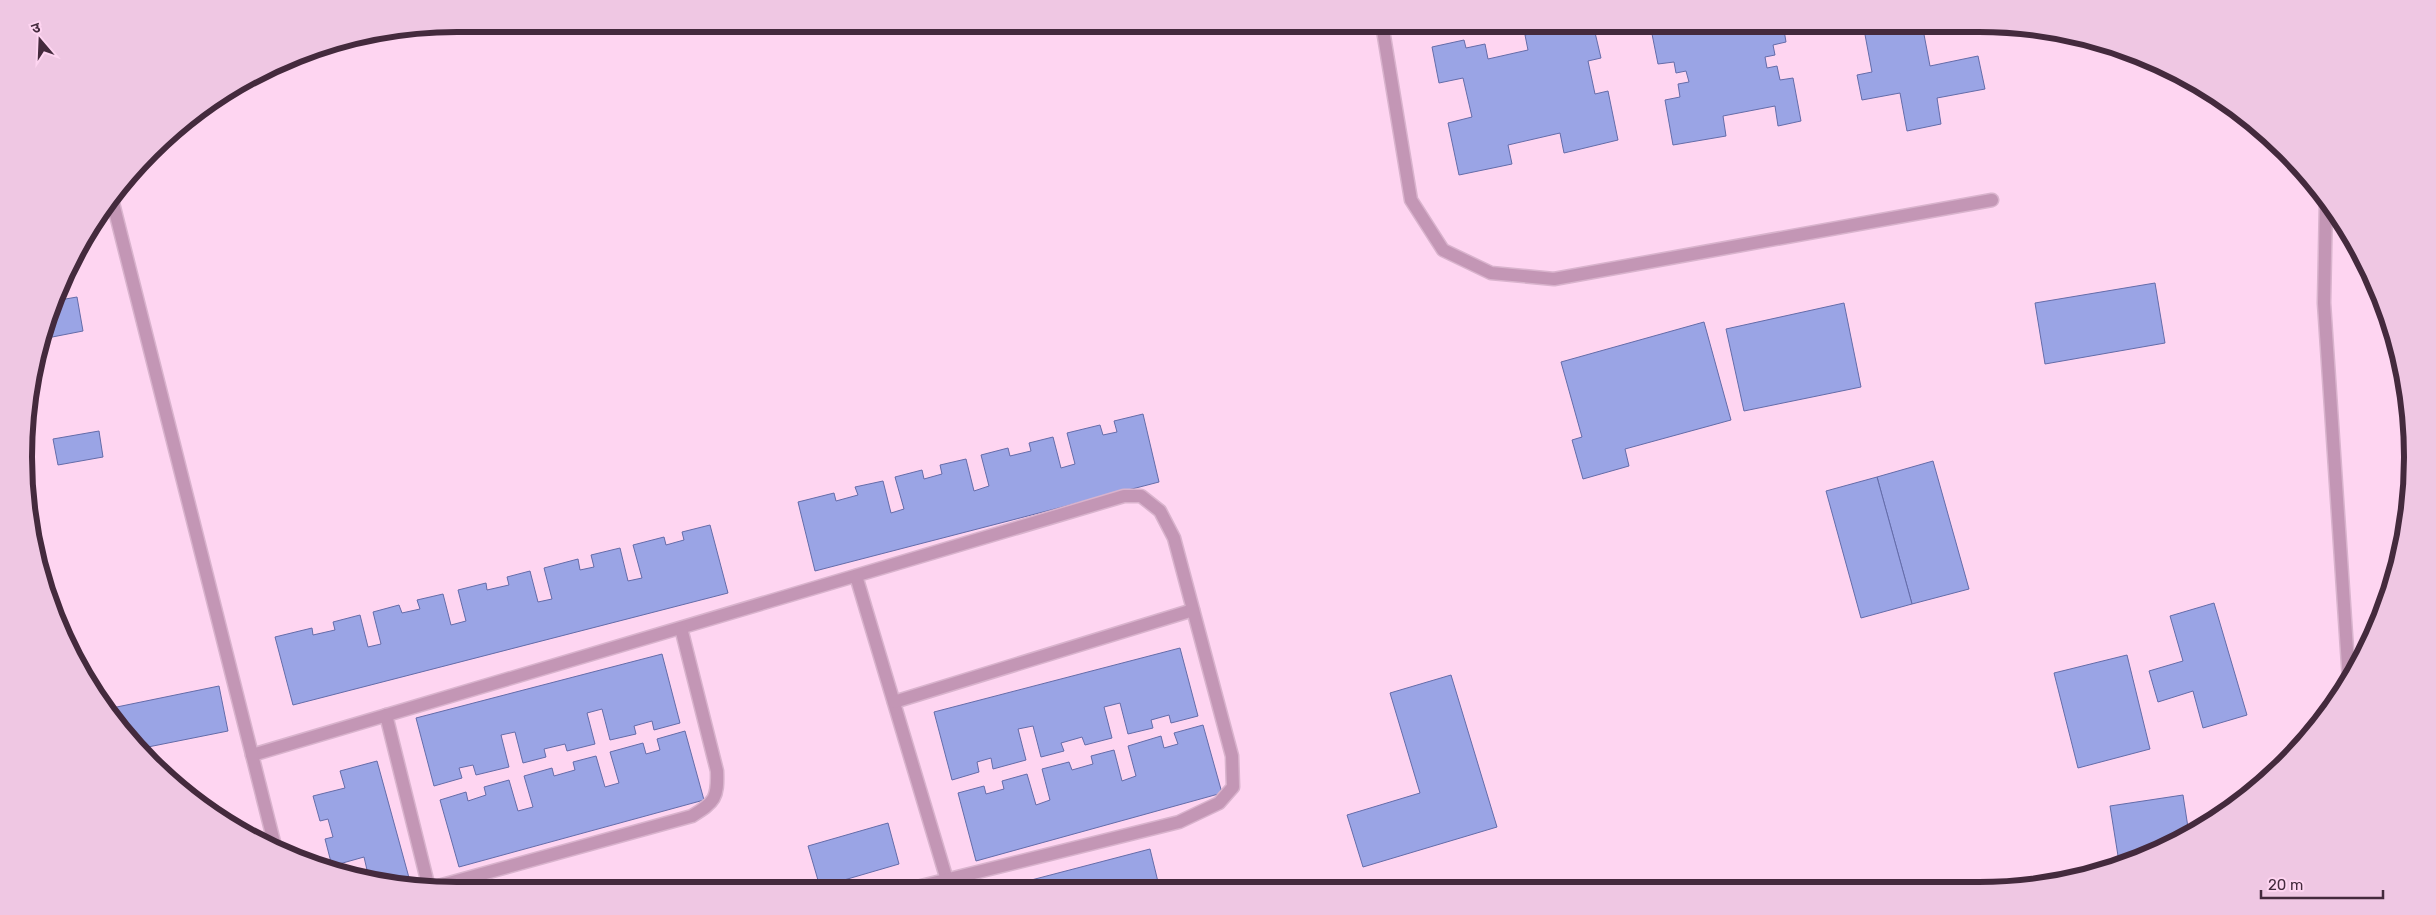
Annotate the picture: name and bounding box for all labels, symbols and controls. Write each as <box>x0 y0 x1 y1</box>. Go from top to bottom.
north arrow <box>15 15 65 65</box>
text: उ <box>29 19 43 38</box>
scale bar <box>2261 868 2384 900</box>
text: 20 m <box>2268 876 2303 894</box>

